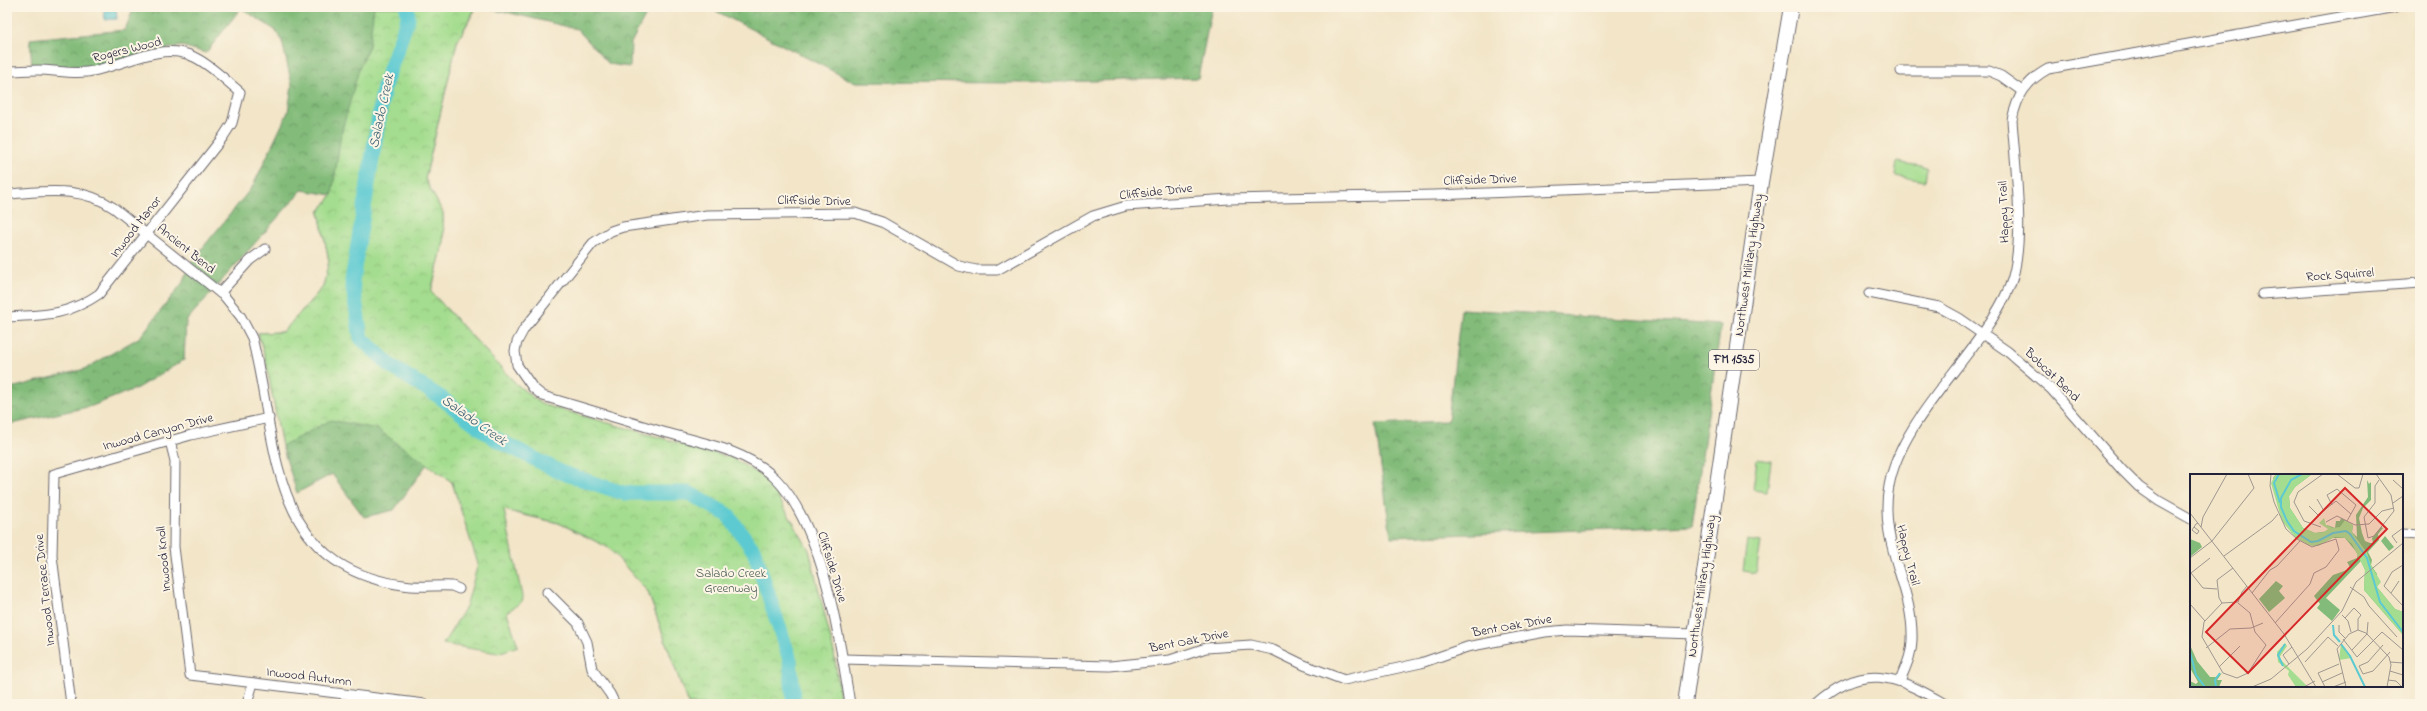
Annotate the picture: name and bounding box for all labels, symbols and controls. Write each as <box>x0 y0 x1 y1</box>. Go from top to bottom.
street label: Rogers Wood <box>91 32 164 69</box>
water label: Salado Creek <box>364 71 400 150</box>
street label: Cliffside Drive <box>1443 169 1517 191</box>
street label: Cliffside Drive <box>1118 179 1194 205</box>
street label: Happy Trail <box>1993 181 2016 243</box>
street label: Inwood Manor <box>106 191 167 262</box>
street label: Cliffside Drive <box>777 191 851 211</box>
street label: Northwest Military Highway <box>1730 193 1769 338</box>
street label: Ancient Bend <box>153 219 220 279</box>
street label: Rock Squirrel <box>2305 263 2375 287</box>
street label: Bobcat Bend <box>2019 343 2085 407</box>
road number: FM 1535 <box>1709 350 1759 370</box>
water label: Salado Creek <box>437 391 512 452</box>
street label: Inwood Canyon Drive <box>101 408 216 457</box>
inset map <box>2190 474 2403 687</box>
street label: Northwest Military Highway <box>1683 514 1722 659</box>
street label: Happy Trail <box>1890 523 1925 588</box>
street label: Inwood Knoll <box>152 526 176 592</box>
street label: Cliffside Drive <box>812 529 852 605</box>
street label: Inwood Terrace Drive <box>30 533 60 647</box>
park label: Salado Creek Greenway <box>696 564 766 599</box>
street label: Bent Oak Drive <box>1470 610 1553 642</box>
street label: Bent Oak Drive <box>1147 624 1230 658</box>
street label: Inwood Autumn <box>265 662 353 692</box>

